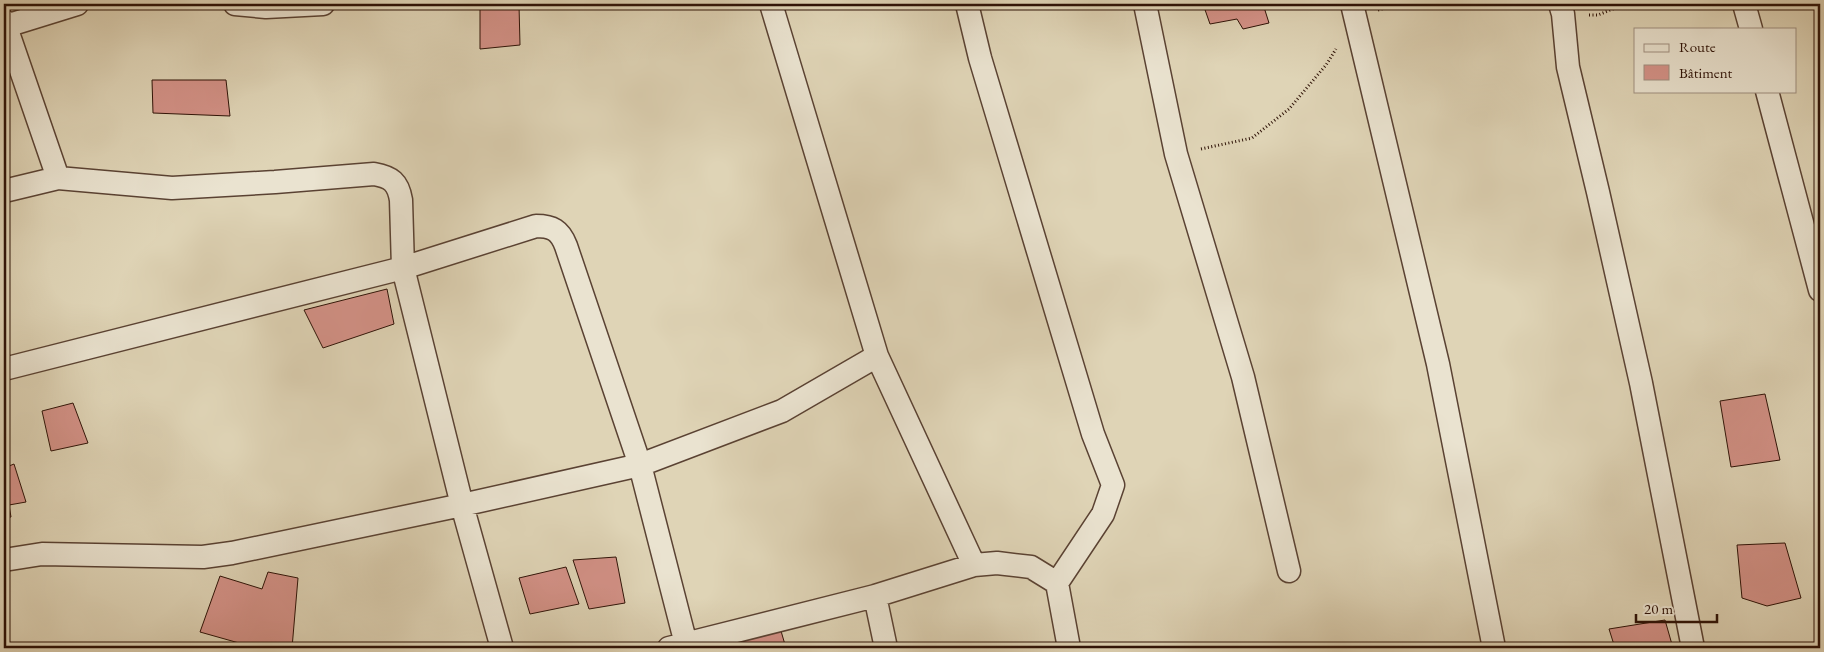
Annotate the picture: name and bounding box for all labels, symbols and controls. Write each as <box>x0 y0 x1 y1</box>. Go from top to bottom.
legend <box>1634 28 1796 92</box>
text: Route <box>1679 37 1716 56</box>
text: Bâtiment <box>1679 63 1733 82</box>
scale bar <box>1636 592 1718 624</box>
text: 20 m <box>1644 599 1673 618</box>

